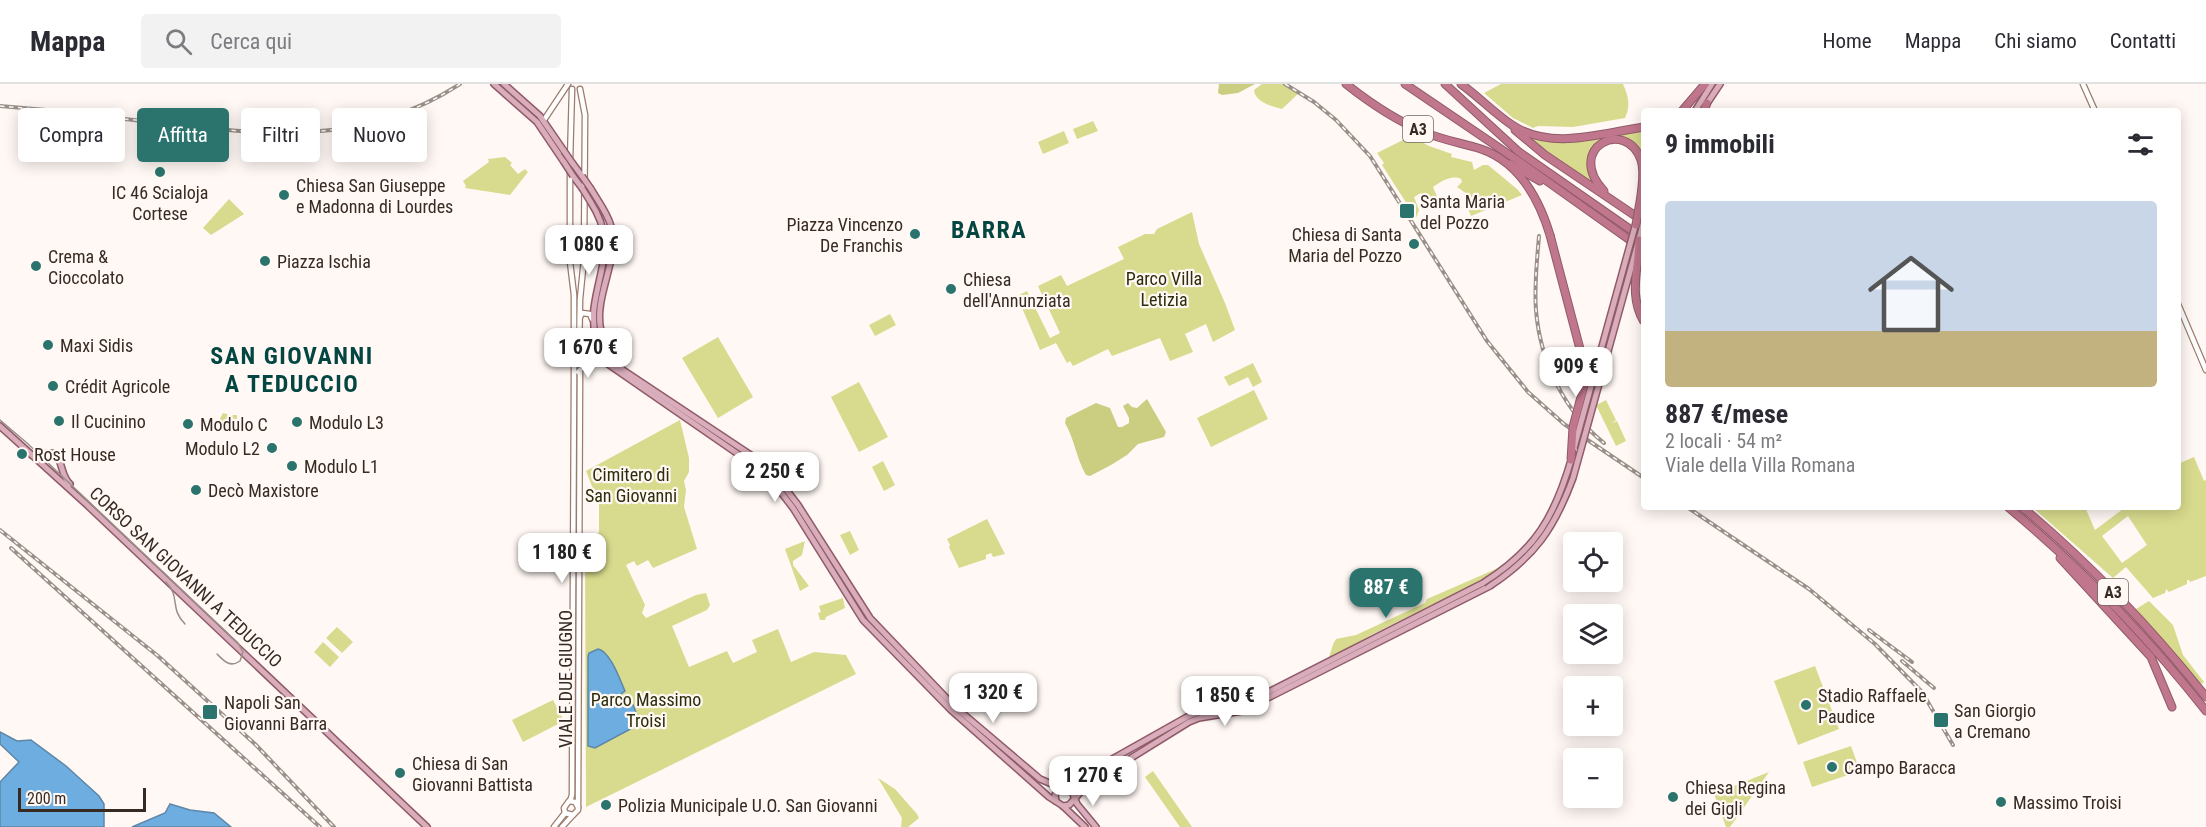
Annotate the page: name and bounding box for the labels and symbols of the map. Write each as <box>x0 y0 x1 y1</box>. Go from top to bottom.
road number: A3 <box>1403 116 1433 142</box>
marker: IC 46 Scialoja Cortese <box>153 165 167 179</box>
place label: Chiesa San Giuseppe e Madonna di Lourdes <box>296 175 453 217</box>
place label: IC 46 Scialoja Cortese <box>112 182 208 224</box>
marker: Chiesa San Giuseppe e Madonna di Lourdes <box>277 188 291 202</box>
place label: Santa Maria del Pozzo <box>1420 191 1505 233</box>
marker: Santa Maria del Pozzo <box>1398 202 1416 220</box>
place label: Piazza Vincenzo De Franchis <box>787 214 903 256</box>
district label: BARRA <box>951 216 1027 244</box>
place label: Chiesa di Santa Maria del Pozzo <box>1288 224 1402 266</box>
pin: 1 080 € <box>534 225 644 276</box>
marker: Piazza Vincenzo De Franchis <box>908 227 922 241</box>
marker: Chiesa di Santa Maria del Pozzo <box>1407 237 1421 251</box>
place label: Crema & Cioccolato <box>48 246 124 288</box>
place label: Piazza Ischia <box>277 251 371 272</box>
marker: Piazza Ischia <box>258 254 272 268</box>
marker: Crema & Cioccolato <box>29 259 43 273</box>
park label: Parco Villa Letizia <box>1126 268 1202 310</box>
place label: Chiesa dell'Annunziata <box>963 269 1071 311</box>
marker: Chiesa dell'Annunziata <box>944 282 958 296</box>
pin: 1 670 € <box>533 328 643 379</box>
place label: Maxi Sidis <box>60 335 133 356</box>
marker: Maxi Sidis <box>41 338 55 352</box>
district label: SAN GIOVANNI A TEDUCCIO <box>210 342 374 398</box>
pin: 909 € <box>1534 347 1618 398</box>
place label: Crédit Agricole <box>65 376 170 397</box>
marker: Crédit Agricole <box>46 379 60 393</box>
place label: Il Cucinino <box>71 411 146 432</box>
place label: Modulo L3 <box>309 412 384 433</box>
marker: Il Cucinino <box>52 414 66 428</box>
place label: Modulo C <box>200 414 268 435</box>
marker: Modulo L3 <box>290 415 304 429</box>
marker: Modulo C <box>181 417 195 431</box>
place label: Modulo L2 <box>185 438 260 459</box>
marker: Modulo L2 <box>265 441 279 455</box>
place label: Rost House <box>34 444 116 465</box>
marker: Rost House <box>15 447 29 461</box>
pin: 2 250 € <box>720 452 830 503</box>
place label: Modulo L1 <box>304 456 379 477</box>
marker: Modulo L1 <box>285 459 299 473</box>
park label: Cimitero di San Giovanni <box>585 464 677 506</box>
place label: Decò Maxistore <box>208 480 319 501</box>
street label: CORSO SAN GIOVANNI A TEDUCCIO <box>86 482 286 672</box>
marker: Decò Maxistore <box>189 483 203 497</box>
pin: 1 180 € <box>507 533 617 584</box>
pin: 887 € <box>1344 568 1428 619</box>
road number: A3 <box>2098 579 2128 605</box>
street label: VIALE DUE GIUGNO <box>555 610 576 748</box>
pin: 1 320 € <box>938 673 1048 724</box>
pin: 1 850 € <box>1170 676 1280 727</box>
place label: Stadio Raffaele Paudice <box>1818 685 1927 727</box>
park label: Parco Massimo Troisi <box>591 689 701 731</box>
place label: Napoli San Giovanni Barra <box>224 692 327 734</box>
marker: Stadio Raffaele Paudice <box>1799 698 1813 712</box>
place label: San Giorgio a Cremano <box>1954 700 2036 742</box>
marker: Napoli San Giovanni Barra <box>201 703 219 721</box>
marker: San Giorgio a Cremano <box>1932 711 1950 729</box>
place label: Chiesa di San Giovanni Battista <box>412 753 533 795</box>
pin: 1 270 € <box>1038 756 1148 807</box>
place label: Campo Baracca <box>1844 757 1956 778</box>
marker: Campo Baracca <box>1825 760 1839 774</box>
marker: Chiesa di San Giovanni Battista <box>393 766 407 780</box>
place label: Chiesa Regina dei Gigli <box>1685 777 1786 819</box>
scale bar <box>18 785 146 812</box>
marker: Chiesa Regina dei Gigli <box>1666 790 1680 804</box>
place label: Massimo Troisi <box>2013 792 2122 813</box>
place label: Polizia Municipale U.O. San Giovanni <box>618 795 878 816</box>
marker: Massimo Troisi <box>1994 795 2008 809</box>
marker: Polizia Municipale U.O. San Giovanni <box>599 798 613 812</box>

